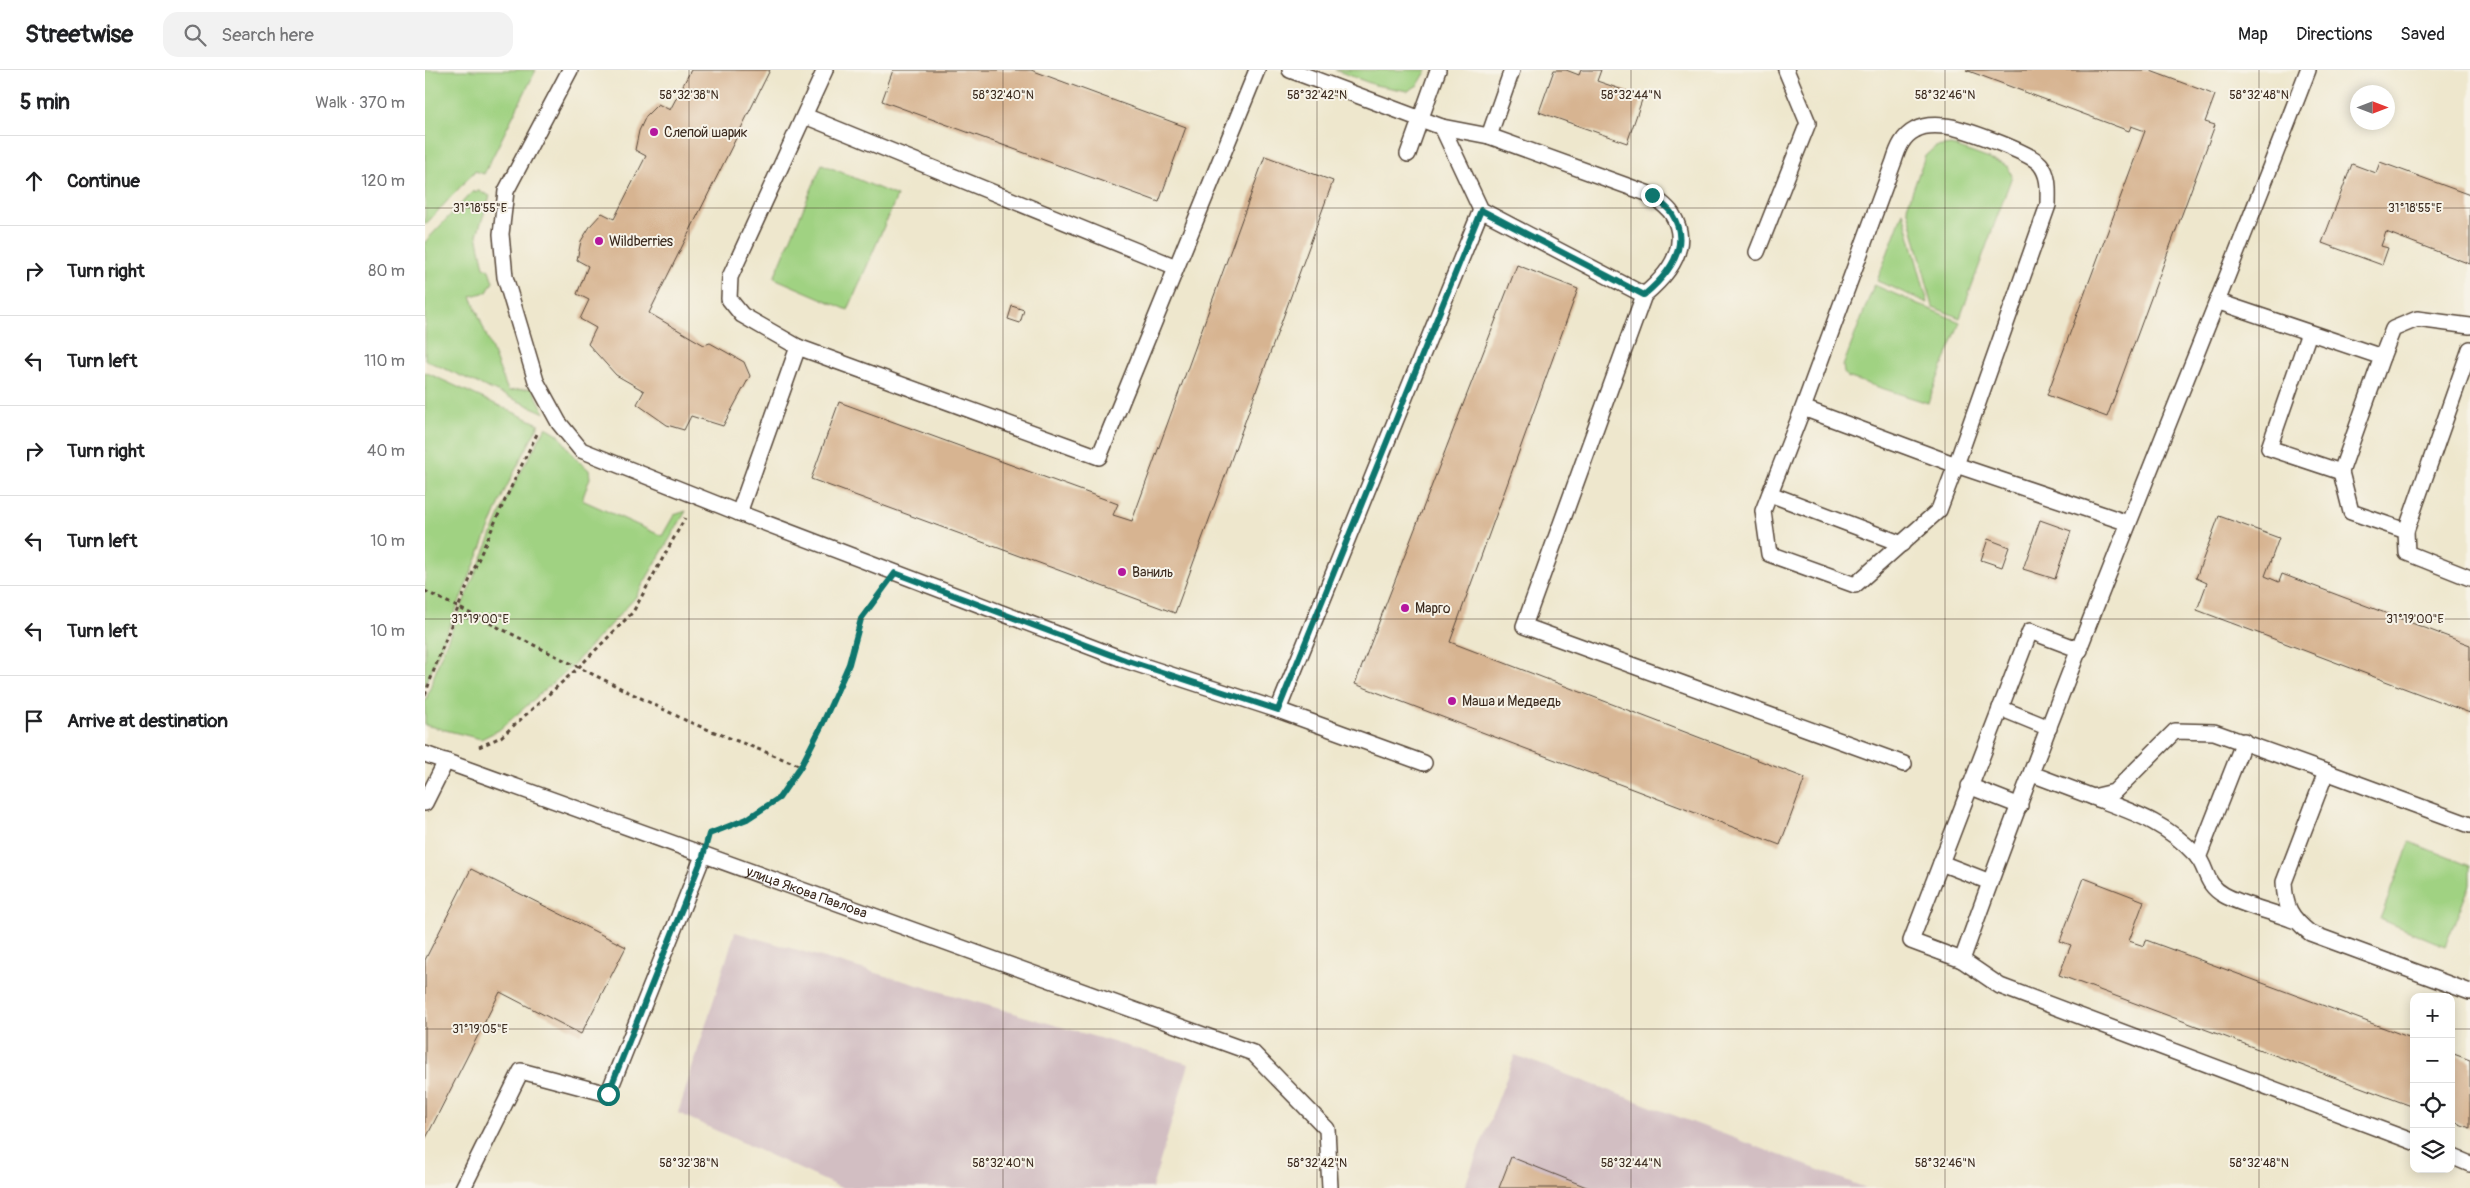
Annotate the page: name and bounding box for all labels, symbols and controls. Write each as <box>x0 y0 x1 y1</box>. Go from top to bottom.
search box <box>163 12 513 57</box>
text: Streetwise <box>25 20 133 49</box>
icon: search <box>181 21 209 49</box>
text: Search here <box>221 23 314 47</box>
text: Map <box>2238 23 2268 46</box>
text: Directions <box>2296 23 2372 46</box>
text: Saved <box>2400 23 2445 46</box>
north arrow <box>2350 85 2395 130</box>
text: 58°32'38"N <box>659 88 719 103</box>
text: 58°32'40"N <box>972 88 1034 103</box>
text: 58°32'42"N <box>1287 88 1347 103</box>
text: 58°32'44"N <box>1601 88 1661 103</box>
text: 58°32'46"N <box>1915 88 1975 103</box>
text: 58°32'48"N <box>2229 88 2289 103</box>
text: 5 min <box>20 89 70 116</box>
text: Walk · 370 m <box>315 93 405 113</box>
place label: Слепой шарик <box>664 124 748 141</box>
marker: Слепой шарик <box>648 126 660 138</box>
icon: ahead <box>20 167 48 195</box>
text: Continue <box>67 169 140 193</box>
text: 120 m <box>361 171 405 191</box>
route end <box>1641 184 1664 207</box>
text: 31°18'55"E <box>453 201 507 216</box>
text: 31°18'55"E <box>2388 201 2442 216</box>
place label: Wildberries <box>609 233 674 250</box>
marker: Wildberries <box>593 235 605 247</box>
icon: right <box>20 257 48 285</box>
text: Turn right <box>67 259 145 283</box>
text: 80 m <box>368 261 405 281</box>
icon: left <box>20 347 48 375</box>
text: Turn left <box>67 349 137 373</box>
text: 110 m <box>364 351 405 371</box>
icon: right <box>20 437 48 465</box>
text: Turn right <box>67 439 145 463</box>
text: 40 m <box>367 441 405 461</box>
icon: left <box>20 527 48 555</box>
text: Turn left <box>67 529 137 553</box>
text: 10 m <box>370 531 405 551</box>
place label: Ваниль <box>1132 564 1173 581</box>
marker: Ваниль <box>1116 566 1128 578</box>
place label: Марго <box>1415 600 1451 617</box>
marker: Марго <box>1399 602 1411 614</box>
text: 31°19'00"E <box>451 612 509 627</box>
text: 31°19'00"E <box>2386 612 2444 627</box>
icon: left <box>20 617 48 645</box>
text: Turn left <box>67 619 137 643</box>
text: 10 m <box>370 621 405 641</box>
place label: Маша и Медведь <box>1462 693 1561 710</box>
marker: Маша и Медведь <box>1446 695 1458 707</box>
icon: arrive <box>20 707 48 735</box>
text: Arrive at destination <box>67 709 228 733</box>
street label: улица Якова Павлова <box>743 862 869 922</box>
map controls <box>2410 993 2455 1173</box>
button: + <box>2410 993 2455 1038</box>
text: 31°19'05"E <box>452 1022 508 1037</box>
button: − <box>2410 1038 2455 1083</box>
route start <box>597 1083 620 1106</box>
button: locate <box>2410 1083 2455 1128</box>
button: layers <box>2410 1128 2455 1173</box>
text: 58°32'38"N <box>659 1156 719 1171</box>
text: 58°32'40"N <box>972 1156 1034 1171</box>
text: 58°32'42"N <box>1287 1156 1347 1171</box>
text: 58°32'44"N <box>1601 1156 1661 1171</box>
text: 58°32'46"N <box>1915 1156 1975 1171</box>
text: 58°32'48"N <box>2229 1156 2289 1171</box>

